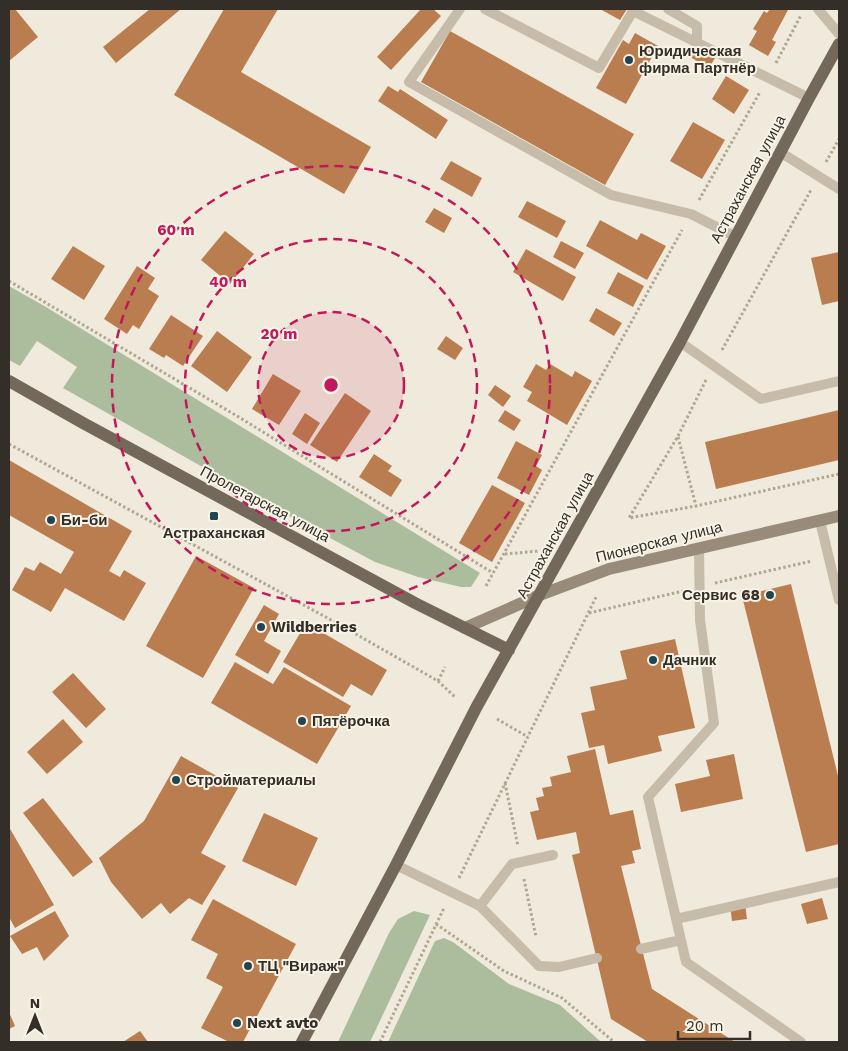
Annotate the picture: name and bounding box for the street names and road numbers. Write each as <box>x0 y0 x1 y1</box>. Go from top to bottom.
street label: Астраханская улица <box>707 111 790 246</box>
street label: Пролетарская улица <box>197 462 334 546</box>
street label: Астраханская улица <box>513 468 598 602</box>
street label: Пионерская улица <box>594 517 725 566</box>

